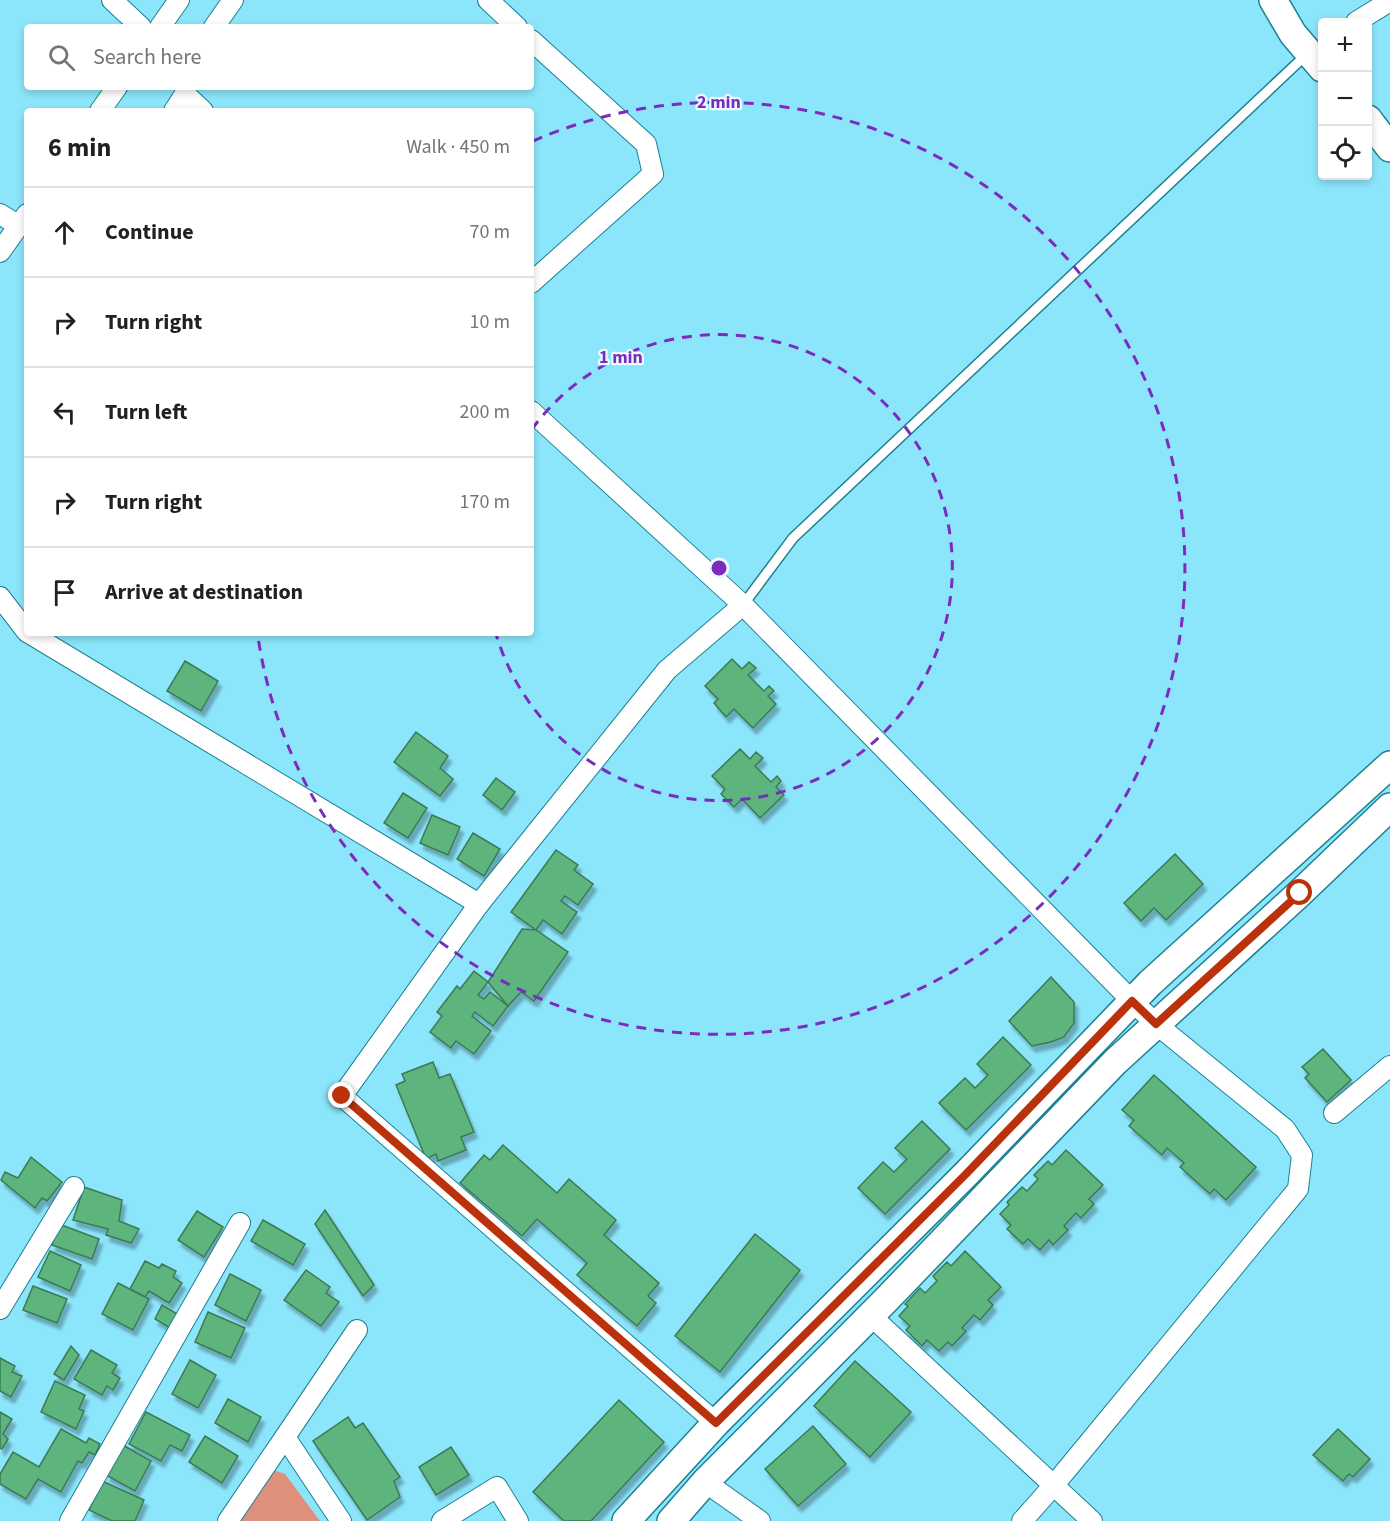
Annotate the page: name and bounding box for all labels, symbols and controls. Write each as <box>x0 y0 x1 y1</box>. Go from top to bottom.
map controls <box>1318 18 1372 180</box>
button: + <box>1318 18 1372 72</box>
search box <box>24 24 534 90</box>
icon: search <box>45 41 78 74</box>
text: Search here <box>93 41 201 73</box>
button: − <box>1318 72 1372 126</box>
text: 2 min <box>697 90 741 115</box>
button: locate <box>1318 126 1372 180</box>
text: 6 min <box>48 129 111 166</box>
text: Walk · 450 m <box>406 133 510 161</box>
icon: ahead <box>48 216 81 249</box>
text: Continue <box>105 216 194 248</box>
text: 70 m <box>470 218 510 246</box>
icon: right <box>48 306 81 339</box>
text: Turn right <box>105 306 202 338</box>
text: 10 m <box>470 308 510 336</box>
text: 1 min <box>599 345 643 370</box>
icon: left <box>48 396 81 429</box>
text: Turn left <box>105 396 187 428</box>
text: 200 m <box>460 398 510 426</box>
icon: right <box>48 486 81 519</box>
text: Turn right <box>105 486 202 518</box>
text: 170 m <box>460 488 510 516</box>
centre of rings <box>709 558 729 578</box>
icon: arrive <box>48 576 81 609</box>
text: Arrive at destination <box>105 576 303 608</box>
route start <box>1286 879 1312 905</box>
route end <box>328 1082 354 1108</box>

